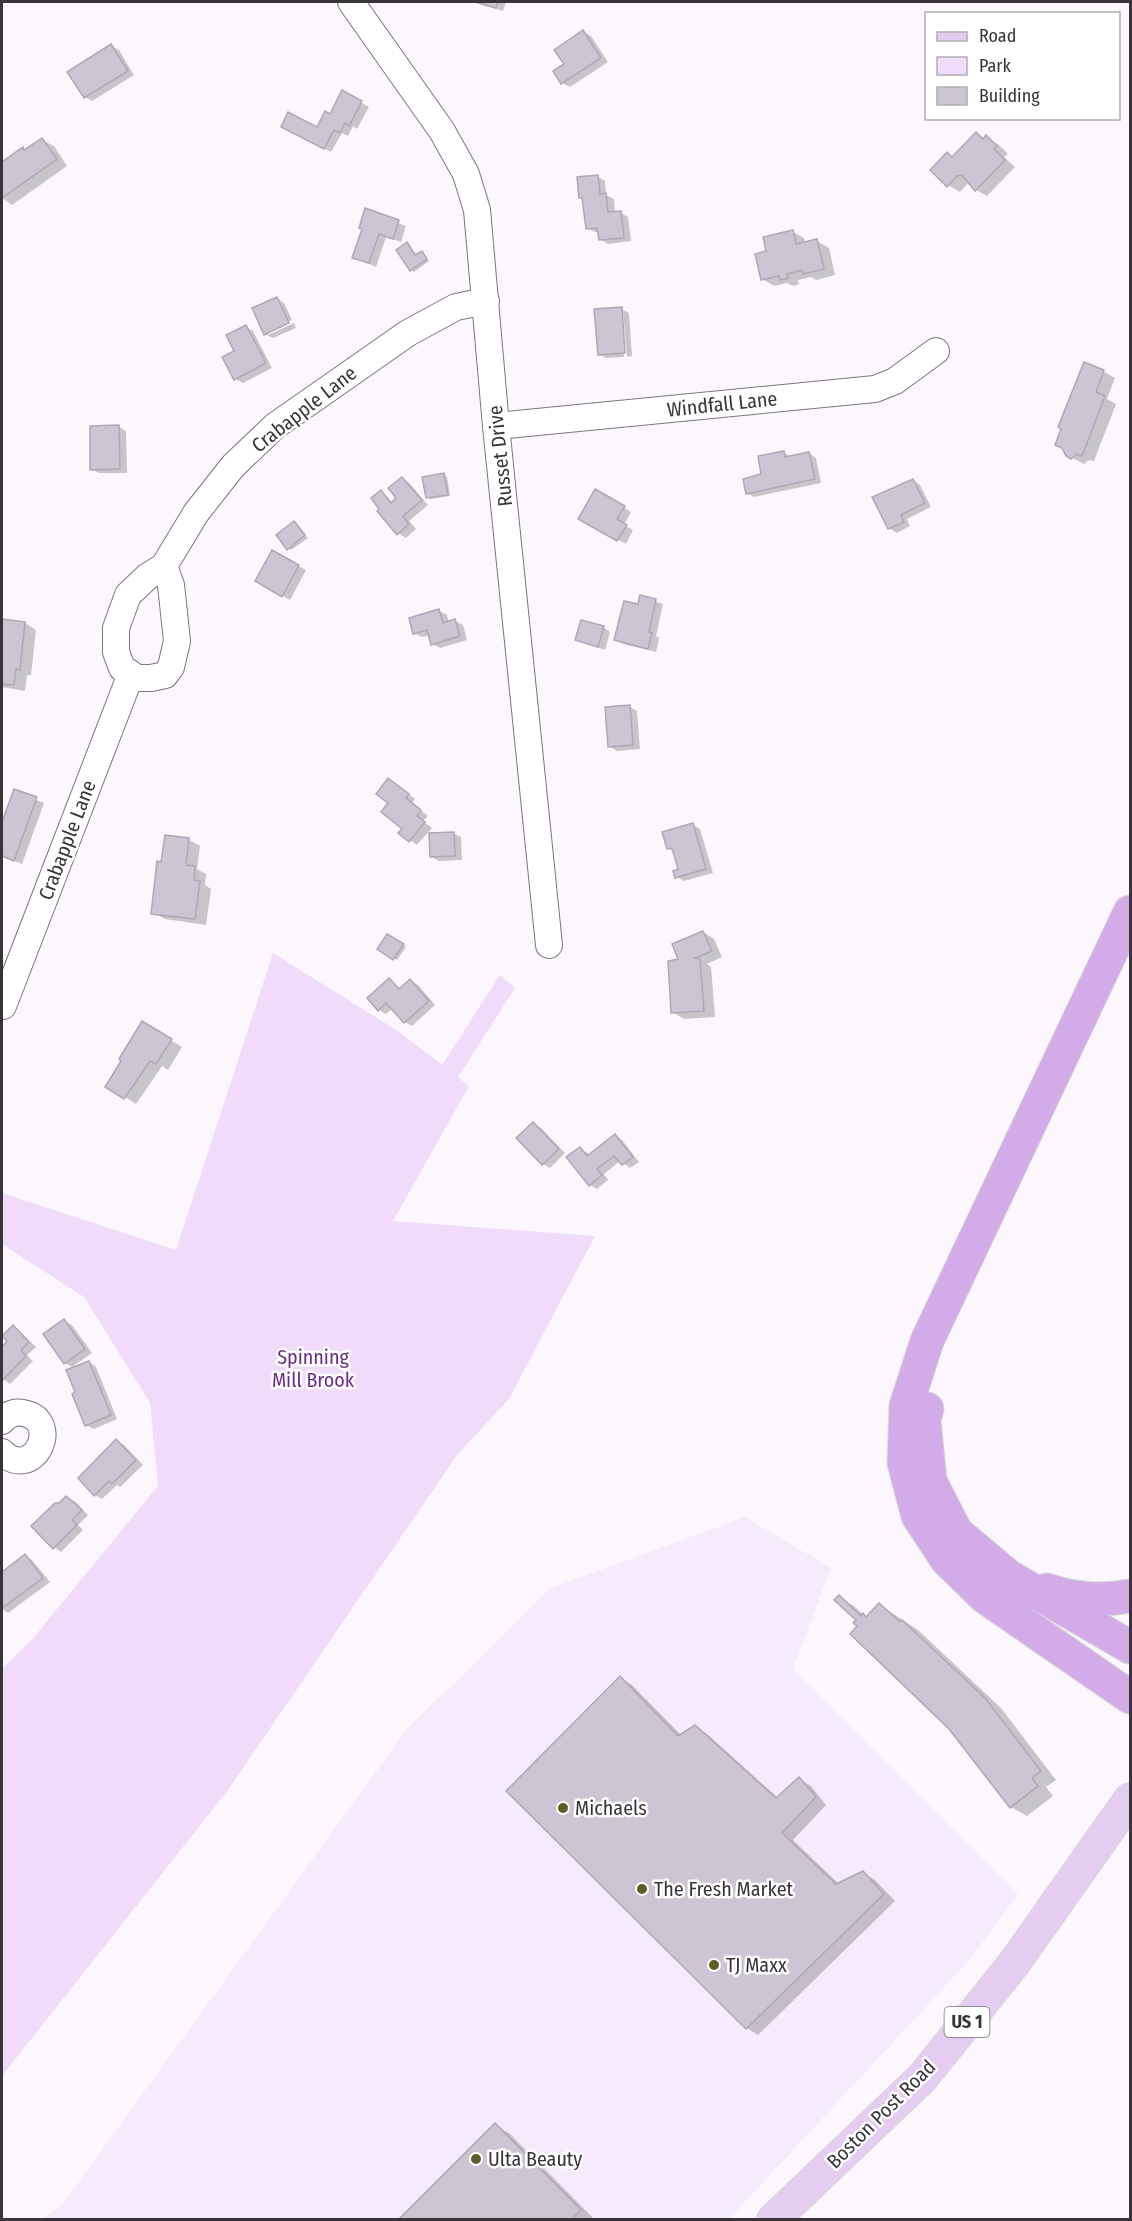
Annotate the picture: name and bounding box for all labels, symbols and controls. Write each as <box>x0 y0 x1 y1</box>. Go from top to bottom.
legend <box>925 12 1120 120</box>
text: Road <box>979 25 1016 47</box>
text: Park <box>979 55 1012 77</box>
text: Building <box>979 85 1040 107</box>
street label: Crabapple Lane <box>247 361 361 457</box>
street label: Windfall Lane <box>666 386 778 422</box>
street label: Russet Drive <box>483 404 517 508</box>
street label: Crabapple Lane <box>33 777 101 903</box>
park label: Spinning Mill Brook <box>272 1345 355 1392</box>
place label: Michaels <box>575 1796 647 1820</box>
marker: Michaels <box>556 1801 570 1815</box>
place label: The Fresh Market <box>654 1877 794 1901</box>
marker: The Fresh Market <box>635 1882 649 1896</box>
place label: TJ Maxx <box>726 1953 787 1977</box>
marker: TJ Maxx <box>707 1958 721 1972</box>
road number: US 1 <box>944 2007 990 2037</box>
street label: Boston Post Road <box>822 2055 940 2173</box>
place label: Ulta Beauty <box>488 2147 582 2171</box>
marker: Ulta Beauty <box>469 2152 483 2166</box>

